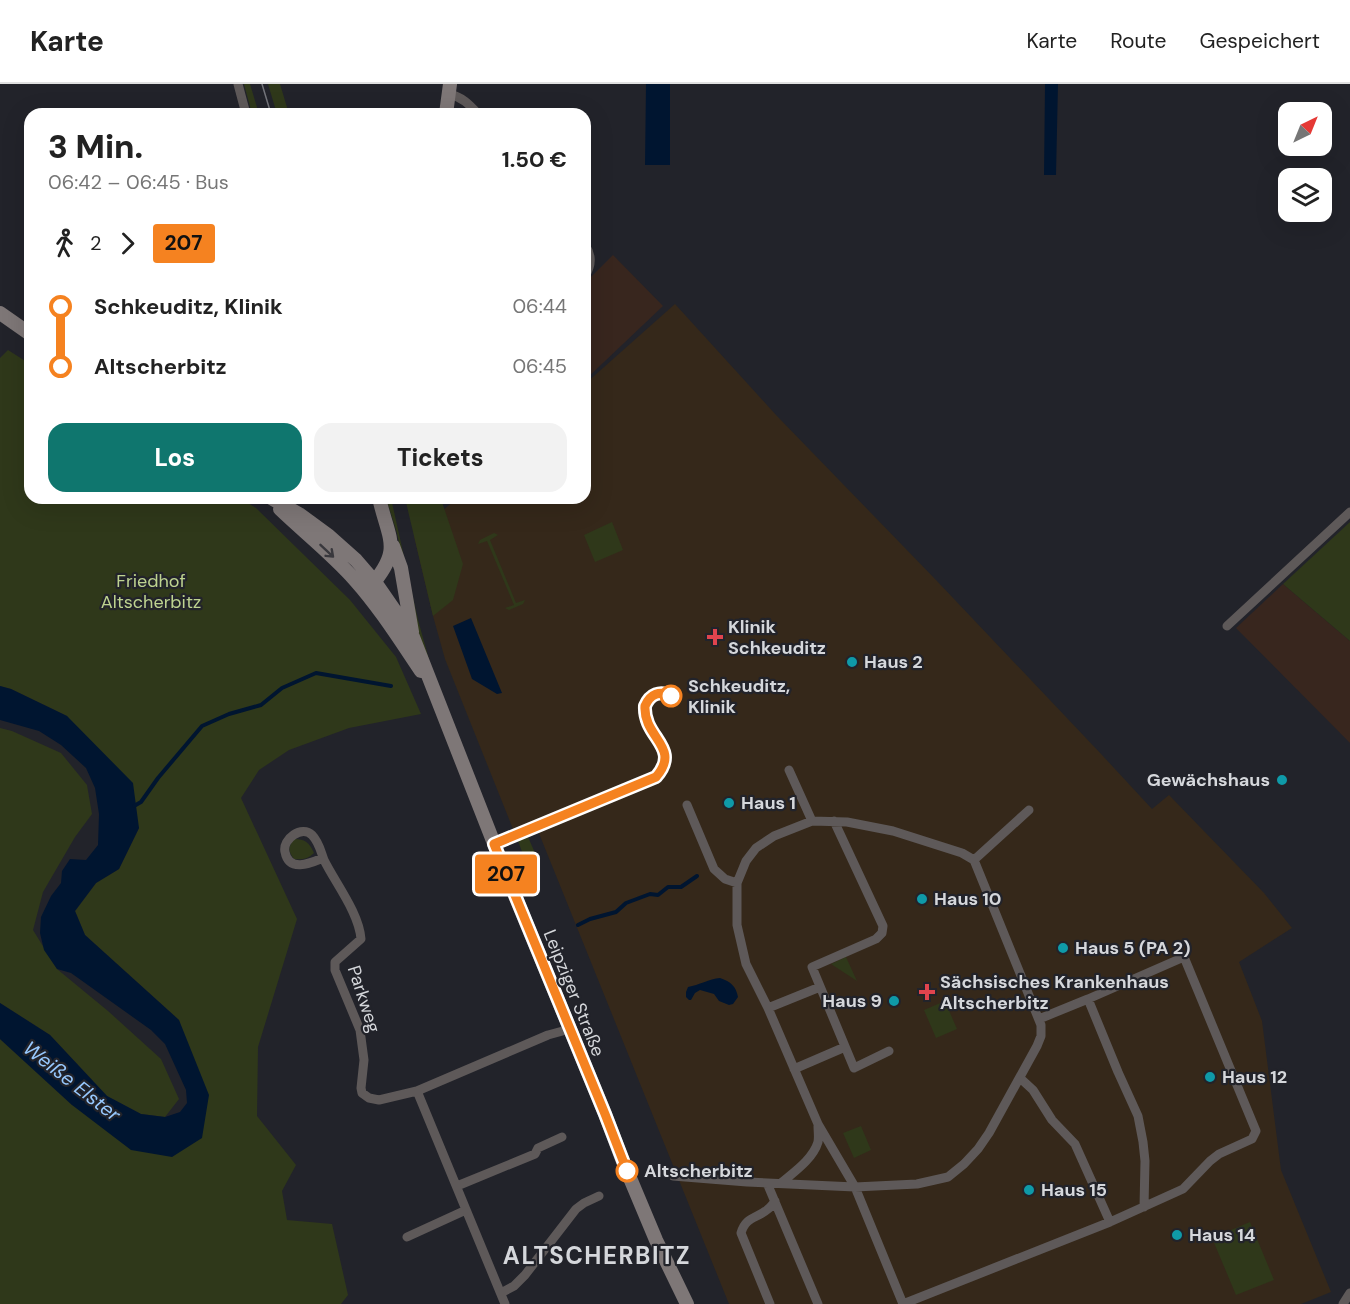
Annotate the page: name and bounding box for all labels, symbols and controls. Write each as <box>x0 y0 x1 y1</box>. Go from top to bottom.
text: Karte <box>30 23 104 60</box>
text: Karte <box>1026 27 1077 55</box>
text: Route <box>1110 27 1166 55</box>
text: Gespeichert <box>1199 27 1320 55</box>
north arrow <box>1278 102 1332 156</box>
map controls <box>1278 102 1332 222</box>
text: 3 Min. <box>48 125 143 168</box>
text: 1.50 € <box>502 145 567 174</box>
button: layers <box>1278 168 1332 222</box>
text: 06:42 – 06:45 · Bus <box>48 169 229 195</box>
icon: walk <box>48 227 81 260</box>
icon: forward <box>111 227 144 260</box>
text: 207 <box>165 229 203 257</box>
text: 2 <box>90 230 102 256</box>
text: Schkeuditz, Klinik <box>94 292 283 321</box>
text: 06:44 <box>512 293 567 319</box>
text: Altscherbitz <box>94 352 227 381</box>
text: 06:45 <box>512 353 567 379</box>
button: Los <box>48 423 302 492</box>
button: Tickets <box>314 423 567 492</box>
one-way arrow <box>320 544 335 559</box>
park label: Friedhof Altscherbitz <box>101 569 201 614</box>
place label: Klinik Schkeuditz <box>728 615 826 660</box>
marker: Klinik Schkeuditz <box>706 628 724 646</box>
place label: Haus 2 <box>864 650 923 674</box>
marker: Haus 2 <box>845 655 859 669</box>
place label: Schkeuditz, Klinik <box>688 674 790 719</box>
marker: Schkeuditz, Klinik <box>660 685 682 707</box>
place label: Gewächshaus <box>1147 768 1270 792</box>
marker: Gewächshaus <box>1275 773 1289 787</box>
place label: Haus 1 <box>741 791 796 815</box>
marker: Haus 1 <box>722 796 736 810</box>
line badge: 207 <box>472 854 540 894</box>
text: 207 <box>487 860 525 888</box>
place label: Haus 10 <box>934 887 1002 911</box>
marker: Haus 10 <box>915 892 929 906</box>
street label: Leipziger Straße <box>538 926 610 1060</box>
place label: Haus 5 (PA 2) <box>1075 936 1190 960</box>
marker: Haus 5 (PA 2) <box>1056 941 1070 955</box>
street label: Parkweg <box>342 962 386 1036</box>
place label: Sächsisches Krankenhaus Altscherbitz <box>940 970 1169 1015</box>
marker: Sächsisches Krankenhaus Altscherbitz <box>918 983 936 1001</box>
place label: Haus 9 <box>822 989 882 1013</box>
marker: Haus 9 <box>887 994 901 1008</box>
water label: Weiße Elster <box>18 1035 126 1127</box>
place label: Haus 12 <box>1222 1065 1287 1089</box>
marker: Haus 12 <box>1203 1070 1217 1084</box>
place label: Altscherbitz <box>644 1159 753 1183</box>
marker: Altscherbitz <box>616 1160 638 1182</box>
place label: Haus 15 <box>1041 1178 1107 1202</box>
marker: Haus 15 <box>1022 1183 1036 1197</box>
place label: Haus 14 <box>1189 1223 1256 1247</box>
marker: Haus 14 <box>1170 1228 1184 1242</box>
district label: ALTSCHERBITZ <box>503 1240 691 1271</box>

